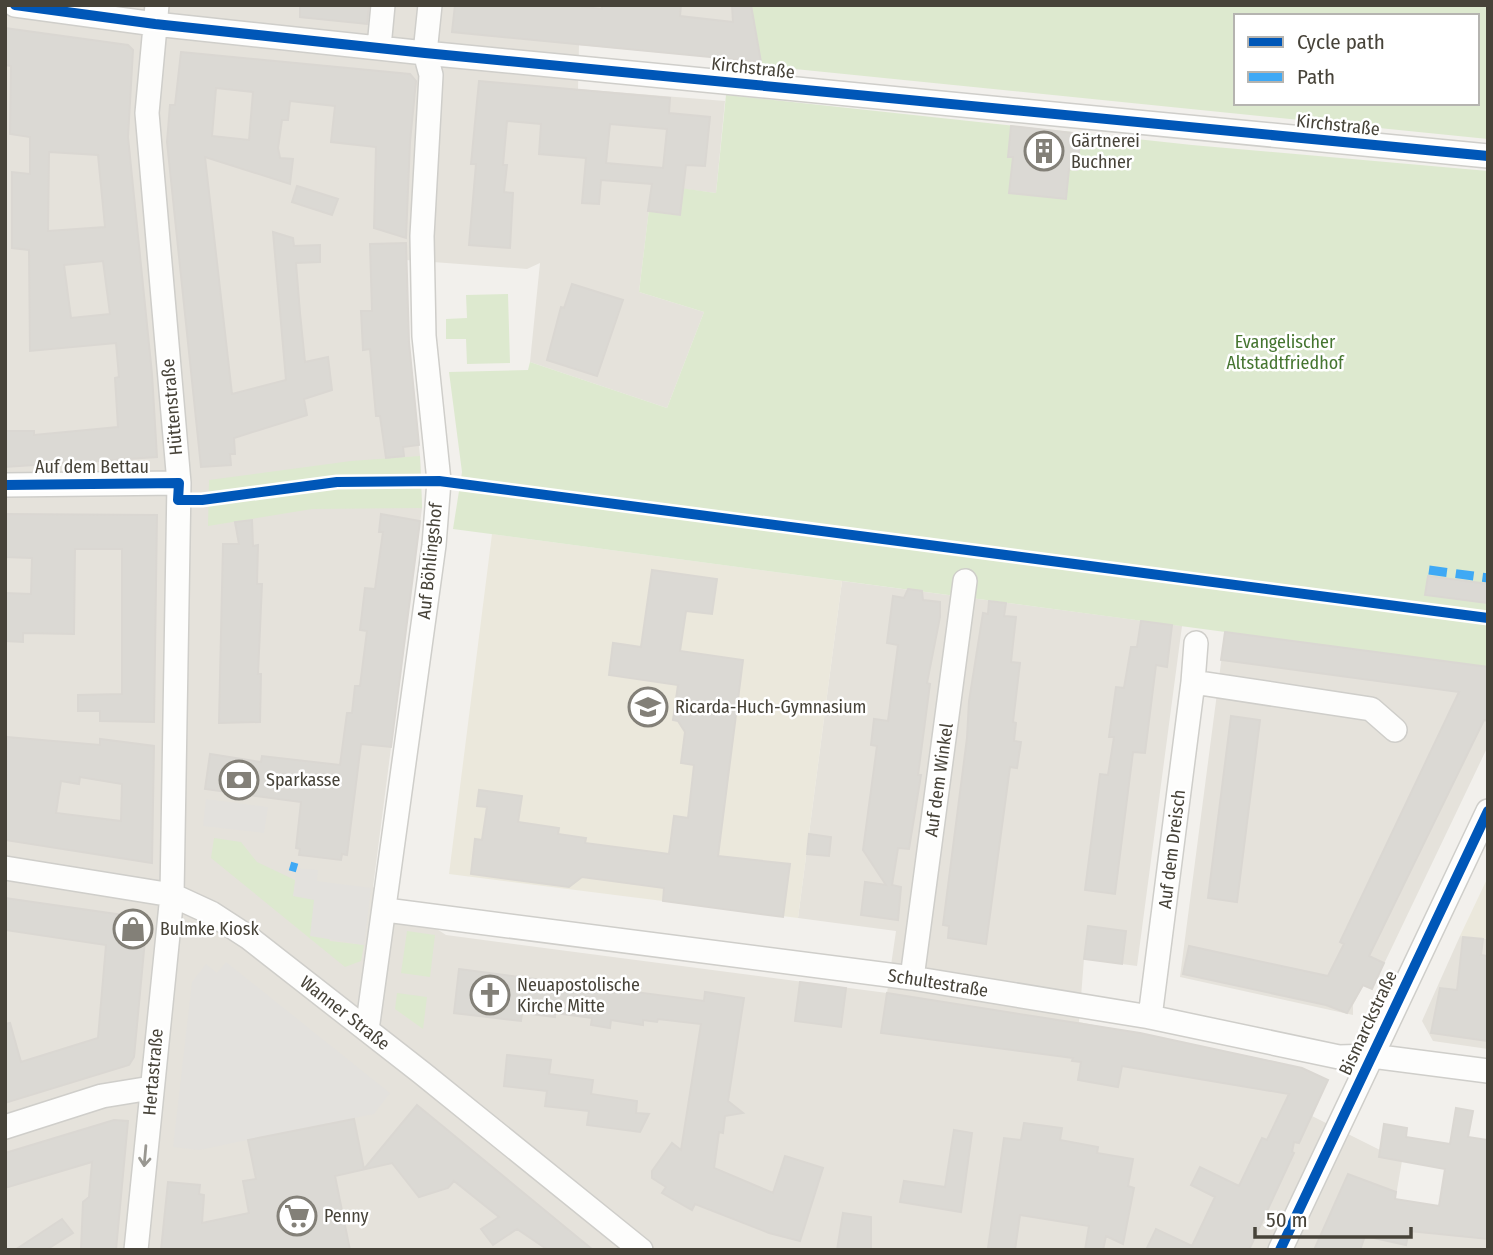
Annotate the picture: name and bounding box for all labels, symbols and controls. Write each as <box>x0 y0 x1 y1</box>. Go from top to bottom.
legend <box>1234 14 1479 105</box>
text: Cycle path <box>1297 29 1385 55</box>
street label: Kirchstraße <box>710 53 796 83</box>
text: Path <box>1297 64 1335 90</box>
street label: Kirchstraße <box>1295 110 1381 140</box>
building icon: Gärtnerei Buchner <box>1023 130 1065 172</box>
place label: Gärtnerei Buchner <box>1071 130 1140 173</box>
park label: Evangelischer Altstadtfriedhof <box>1226 331 1345 374</box>
street label: Hüttenstraße <box>157 358 187 456</box>
street label: Auf dem Bettau <box>35 456 149 478</box>
street label: Auf Böhlingshof <box>413 500 447 620</box>
school or university icon: Ricarda-Huch-Gymnasium <box>627 686 669 728</box>
place label: Ricarda-Huch-Gymnasium <box>675 696 866 718</box>
street label: Auf dem Winkel <box>920 721 958 838</box>
bank icon: Sparkasse <box>218 759 260 801</box>
place label: Sparkasse <box>266 769 340 791</box>
street label: Auf dem Dreisch <box>1154 788 1190 910</box>
shop icon: Bulmke Kiosk <box>112 908 154 950</box>
place label: Bulmke Kiosk <box>160 918 259 940</box>
street label: Schultestraße <box>886 964 990 1002</box>
street label: Bismarckstraße <box>1334 967 1402 1079</box>
street label: Wanner Straße <box>296 971 394 1055</box>
church icon: Neuapostolische Kirche Mitte <box>469 974 511 1016</box>
place label: Neuapostolische Kirche Mitte <box>517 974 640 1017</box>
street label: Hertastraße <box>138 1028 168 1116</box>
one-way arrow <box>138 1144 151 1167</box>
supermarket icon: Penny <box>276 1195 318 1237</box>
scale bar <box>1255 1196 1411 1240</box>
place label: Penny <box>324 1205 369 1227</box>
text: 50 m <box>1266 1207 1308 1233</box>

